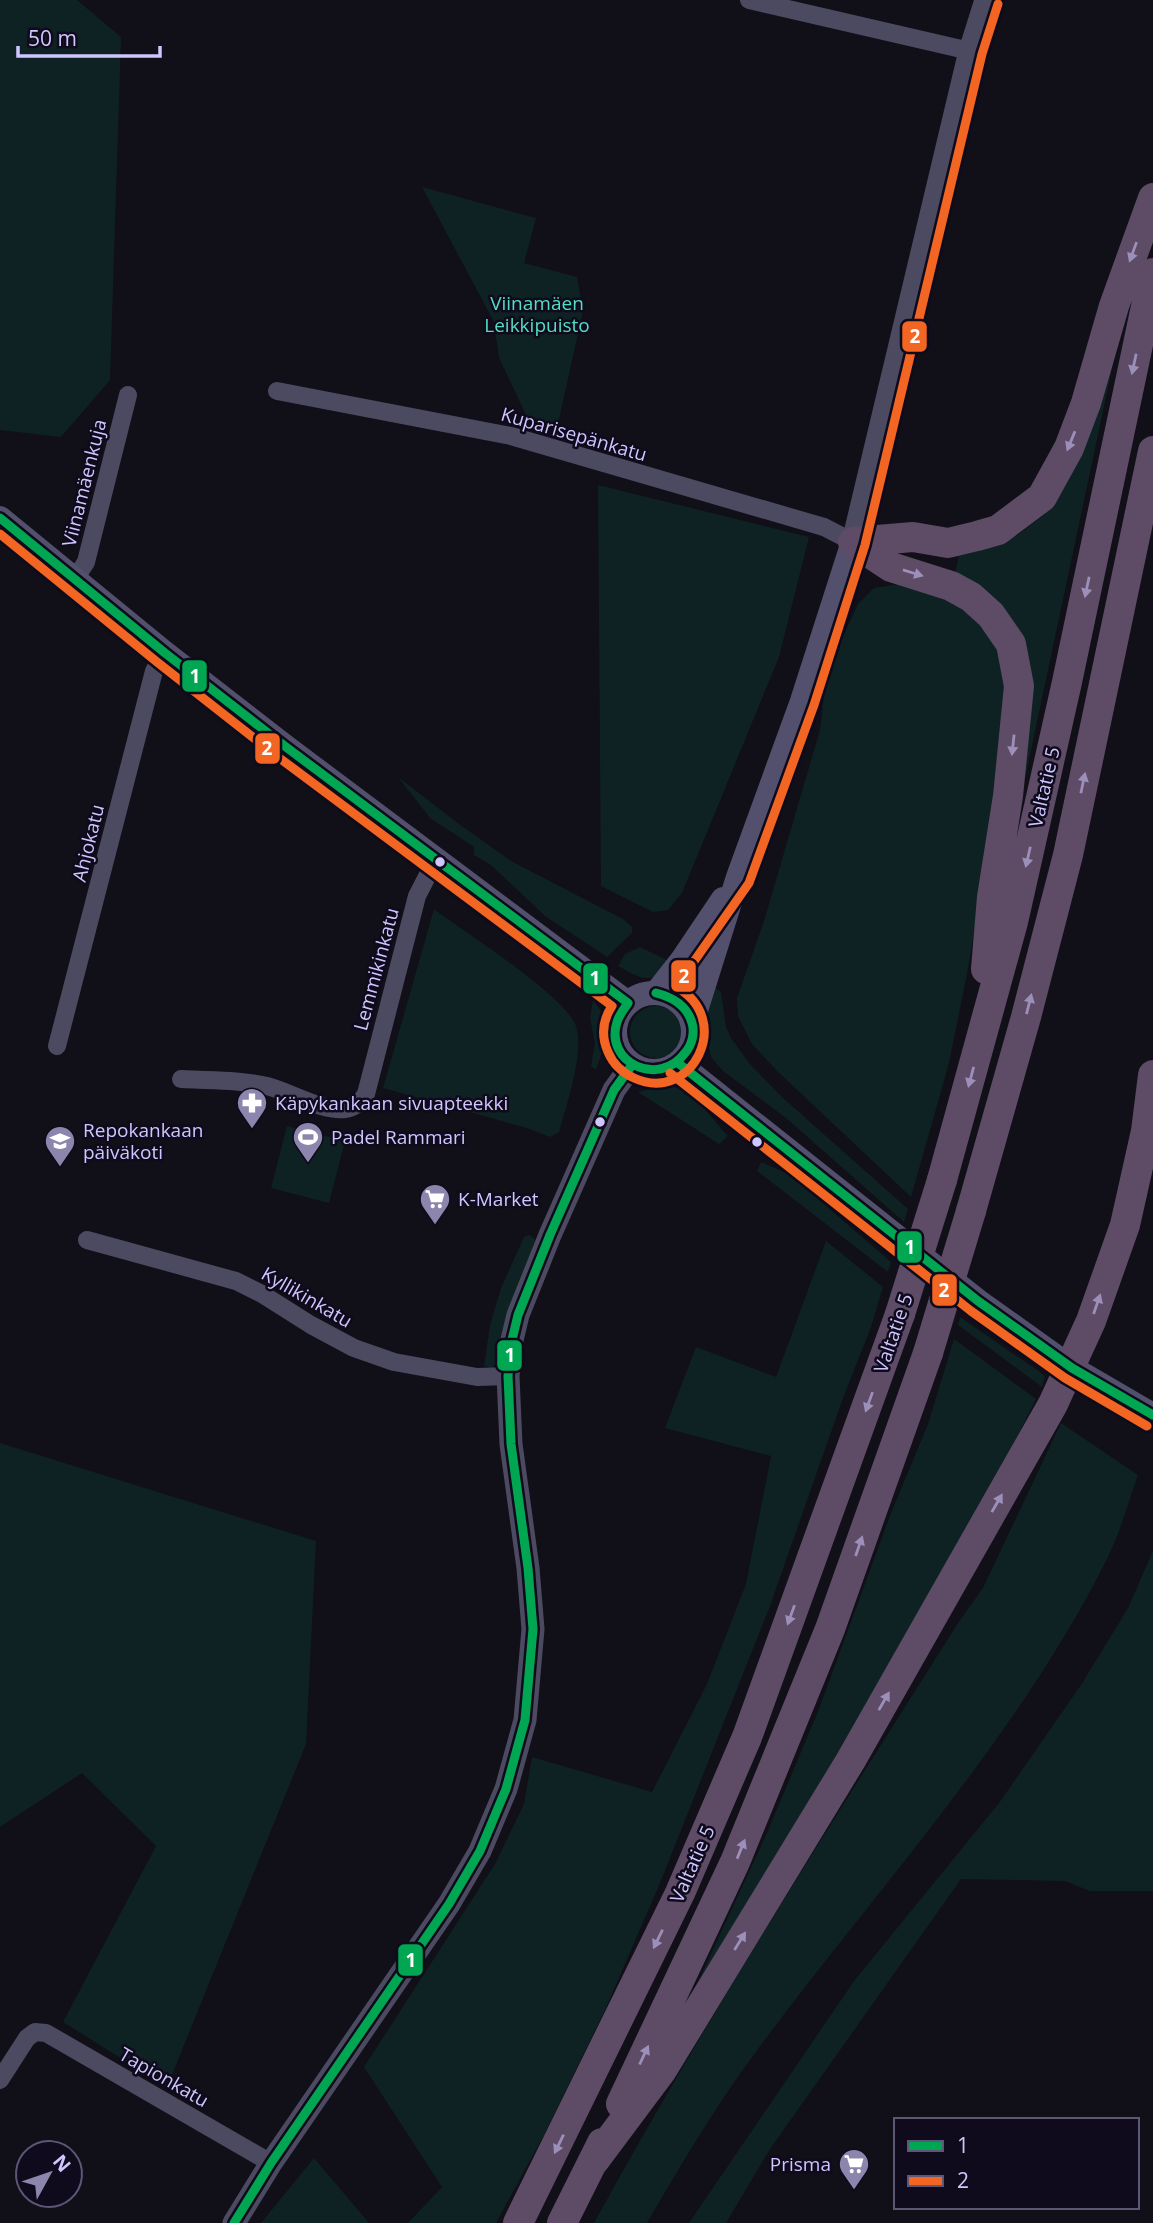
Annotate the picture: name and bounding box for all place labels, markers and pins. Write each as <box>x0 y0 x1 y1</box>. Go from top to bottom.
unlabelled marker <box>433 855 447 869</box>
pharmacy icon: Käpykankaan sivuapteekki <box>235 1086 269 1130</box>
place label: Käpykankaan sivuapteekki <box>275 1090 508 1116</box>
unlabelled marker <box>593 1115 607 1129</box>
place label: Repokankaan päiväkoti <box>83 1117 203 1165</box>
sports icon: Padel Rammari <box>291 1120 325 1164</box>
school or university icon: Repokankaan päiväkoti <box>43 1124 77 1168</box>
place label: Padel Rammari <box>331 1124 466 1150</box>
unlabelled marker <box>750 1135 764 1149</box>
supermarket icon: K-Market <box>418 1182 452 1226</box>
place label: K-Market <box>458 1186 539 1212</box>
supermarket icon: Prisma <box>837 2147 871 2191</box>
place label: Prisma <box>770 2151 831 2177</box>

